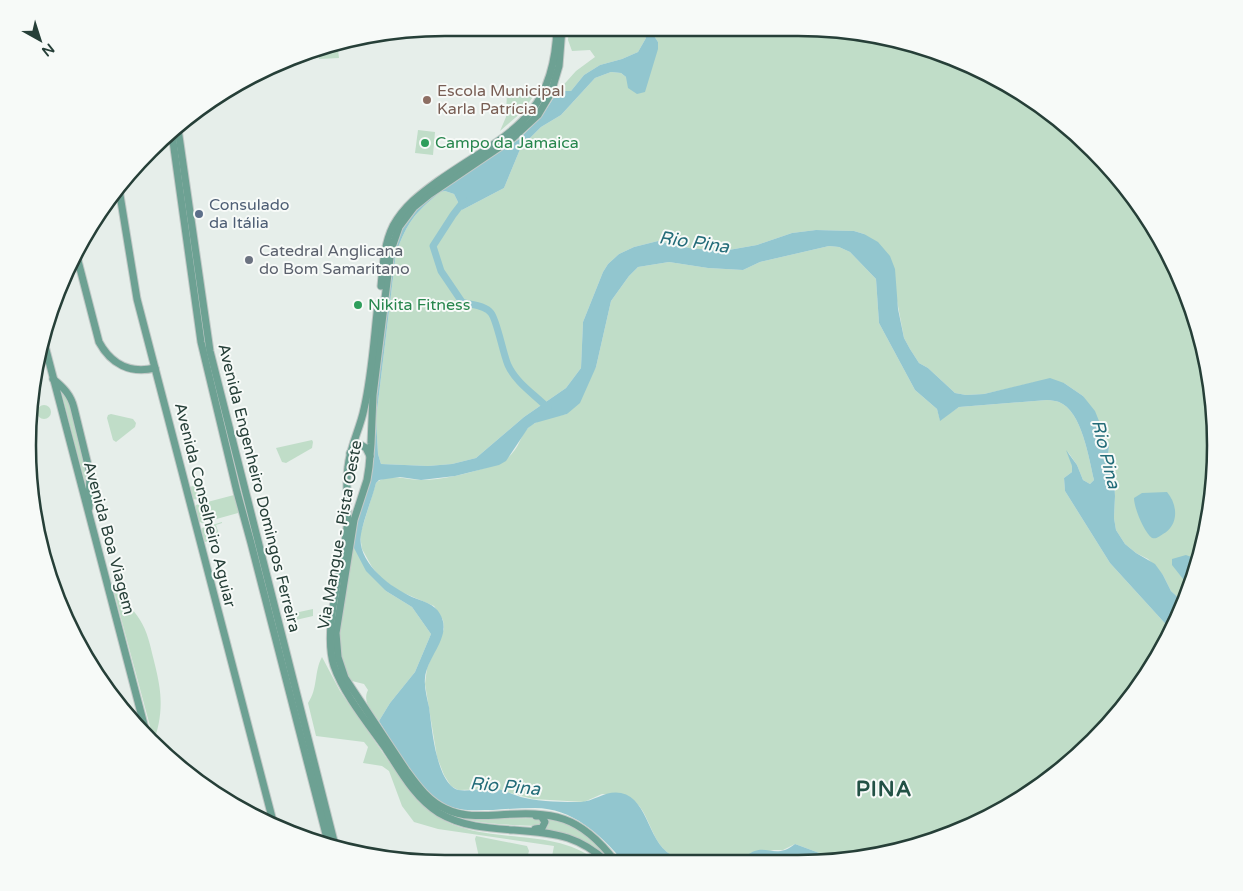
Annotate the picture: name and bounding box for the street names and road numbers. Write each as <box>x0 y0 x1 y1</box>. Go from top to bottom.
street label: Avenida Engenheiro Domingos Ferreira <box>213 342 305 634</box>
street label: Avenida Conselheiro Aguiar <box>170 401 240 610</box>
street label: Via Mangue - Pista Oeste <box>313 439 367 631</box>
street label: Avenida Boa Viagem <box>79 459 139 617</box>

